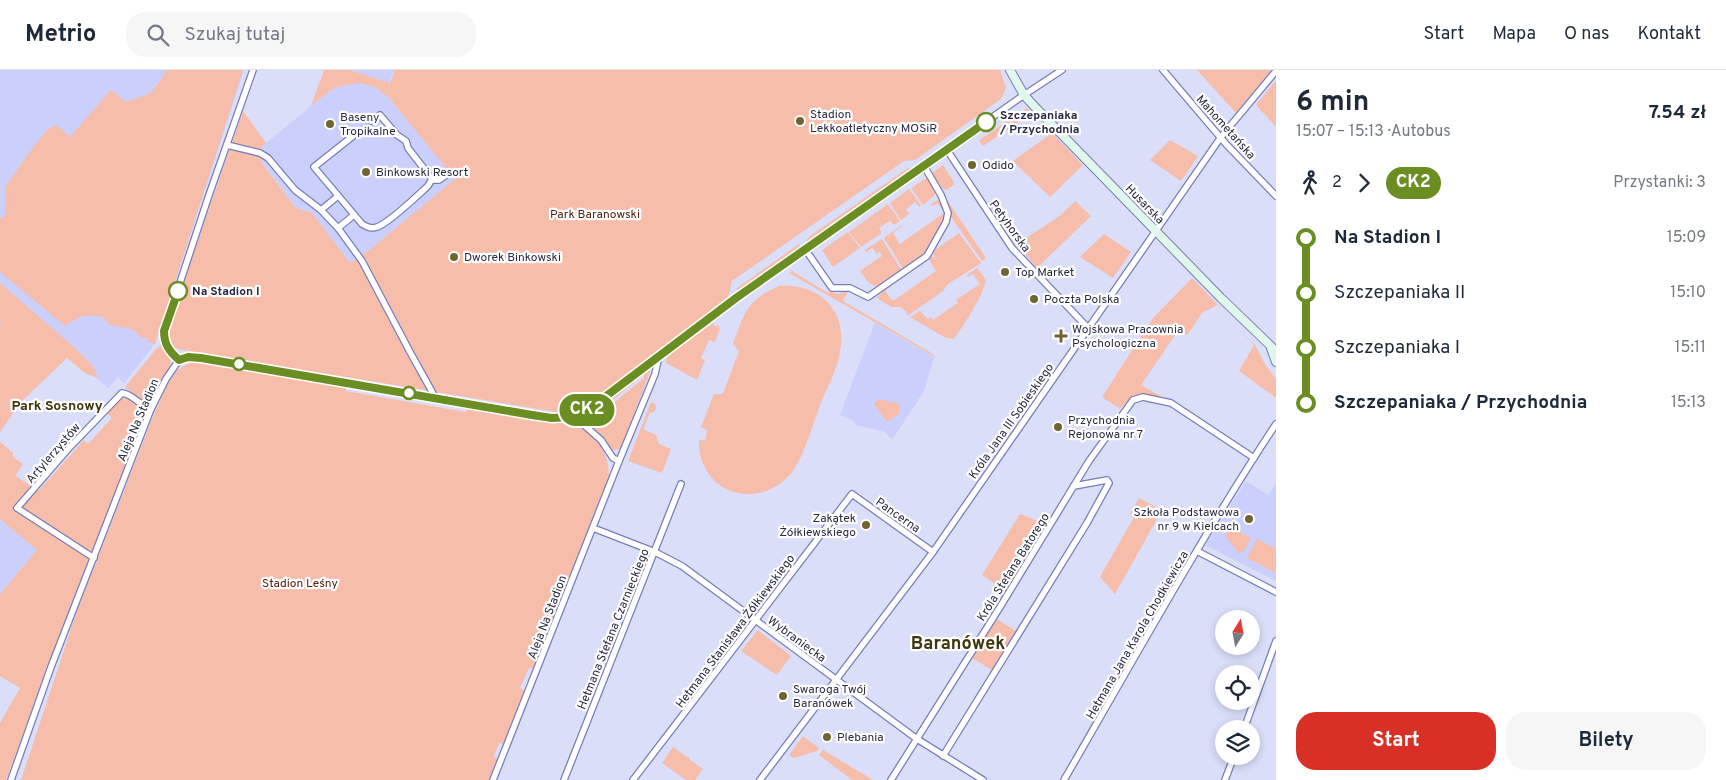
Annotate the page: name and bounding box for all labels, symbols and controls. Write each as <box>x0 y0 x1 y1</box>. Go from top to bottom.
search box <box>126 12 476 57</box>
text: Metrio <box>25 20 96 50</box>
icon: search <box>144 21 172 49</box>
text: Szukaj tutaj <box>184 23 285 47</box>
text: Start <box>1423 23 1464 46</box>
text: Mapa <box>1492 23 1536 46</box>
text: O nas <box>1564 23 1609 46</box>
text: Kontakt <box>1637 23 1701 46</box>
text: 6 min <box>1296 85 1369 121</box>
street label: Mahometańska <box>1192 92 1258 163</box>
text: 7.54 zł <box>1649 101 1706 125</box>
place label: Stadion Lekkoatletyczny MOSiR <box>810 107 937 137</box>
place label: Szczepaniaka / Przychodnia <box>999 108 1080 138</box>
place label: Baseny Tropikalne <box>340 110 396 140</box>
marker: Szczepaniaka / Przychodnia <box>976 112 996 132</box>
marker: Stadion Lekkoatletyczny MOSiR <box>794 115 806 127</box>
marker: Baseny Tropikalne <box>324 118 336 130</box>
text: 15:07 – 15:13 · Autobus <box>1296 122 1451 142</box>
place label: Odido <box>982 158 1014 174</box>
marker: Odido <box>966 159 978 171</box>
place label: Binkowski Resort <box>376 165 468 181</box>
marker: Binkowski Resort <box>360 166 372 178</box>
icon: walk <box>1296 169 1324 197</box>
icon: forward <box>1350 169 1378 197</box>
text: CK2 <box>1396 171 1431 194</box>
text: 2 <box>1332 173 1342 193</box>
text: Przystanki: 3 <box>1613 173 1706 193</box>
street label: Husarska <box>1121 181 1167 228</box>
street label: Petyhorska <box>985 197 1034 256</box>
park label: Park Baranowski <box>550 207 640 223</box>
text: Na Stadion I <box>1334 226 1441 250</box>
text: 15:09 <box>1667 228 1706 248</box>
place label: Dworek Binkowski <box>464 250 561 266</box>
marker: Dworek Binkowski <box>448 251 460 263</box>
place label: Top Market <box>1015 265 1074 281</box>
marker: Top Market <box>999 266 1011 278</box>
marker: Na Stadion I <box>168 281 188 301</box>
text: Szczepaniaka II <box>1334 281 1465 305</box>
text: 15:10 <box>1670 283 1706 303</box>
place label: Na Stadion I <box>192 284 260 300</box>
place label: Poczta Polska <box>1044 292 1119 308</box>
marker: Poczta Polska <box>1028 293 1040 305</box>
place label: Wojskowa Pracownia Psychologiczna <box>1072 322 1183 352</box>
marker: Wojskowa Pracownia Psychologiczna <box>1054 329 1068 343</box>
text: Szczepaniaka I <box>1334 336 1460 360</box>
text: 15:11 <box>1675 338 1706 358</box>
unlabelled marker <box>232 357 246 371</box>
street label: Króla Jana III Sobieskiego <box>966 360 1058 483</box>
street label: Aleja Na Stadion <box>114 377 164 464</box>
unlabelled marker <box>402 386 416 400</box>
text: Szczepaniaka / Przychodnia <box>1334 391 1587 415</box>
text: 15:13 <box>1671 393 1706 413</box>
line badge: CK2 <box>558 394 616 426</box>
district label: Park Sosnowy <box>11 398 103 415</box>
text: CK2 <box>569 398 605 421</box>
place label: Przychodnia Rejonowa nr 7 <box>1068 413 1143 443</box>
street label: Artylerzystów <box>23 420 85 487</box>
marker: Przychodnia Rejonowa nr 7 <box>1052 421 1064 433</box>
street label: Pancerna <box>872 495 923 537</box>
place label: Szkoła Podstawowa nr 9 w Kielcach <box>1134 505 1239 535</box>
street label: Króla Stefana Batorego <box>974 510 1054 625</box>
place label: Zakątek Żółkiewskiego <box>779 511 856 541</box>
marker: Szkoła Podstawowa nr 9 w Kielcach <box>1243 513 1255 525</box>
marker: Zakątek Żółkiewskiego <box>860 519 872 531</box>
street label: Hetmana Stefana Czarnieckiego <box>574 546 654 712</box>
street label: Hetmana Jana Karola Chodkiewicza <box>1083 548 1193 723</box>
street label: Hetmana Stanisława Żółkiewskiego <box>673 551 799 712</box>
street label: Aleja Na Stadion <box>525 573 571 661</box>
park label: Stadion Leśny <box>262 576 338 592</box>
north arrow <box>1215 610 1260 655</box>
map controls <box>1215 610 1260 765</box>
street label: Wybraniecka <box>764 613 829 666</box>
district label: Baranówek <box>911 633 1005 656</box>
button: locate <box>1215 665 1260 710</box>
place label: Swaroga Twój Baranówek <box>793 682 866 712</box>
marker: Swaroga Twój Baranówek <box>777 690 789 702</box>
button: Start <box>1296 712 1496 770</box>
button: Bilety <box>1506 712 1706 770</box>
button: layers <box>1215 720 1260 765</box>
place label: Plebania <box>837 730 884 746</box>
marker: Plebania <box>821 731 833 743</box>

